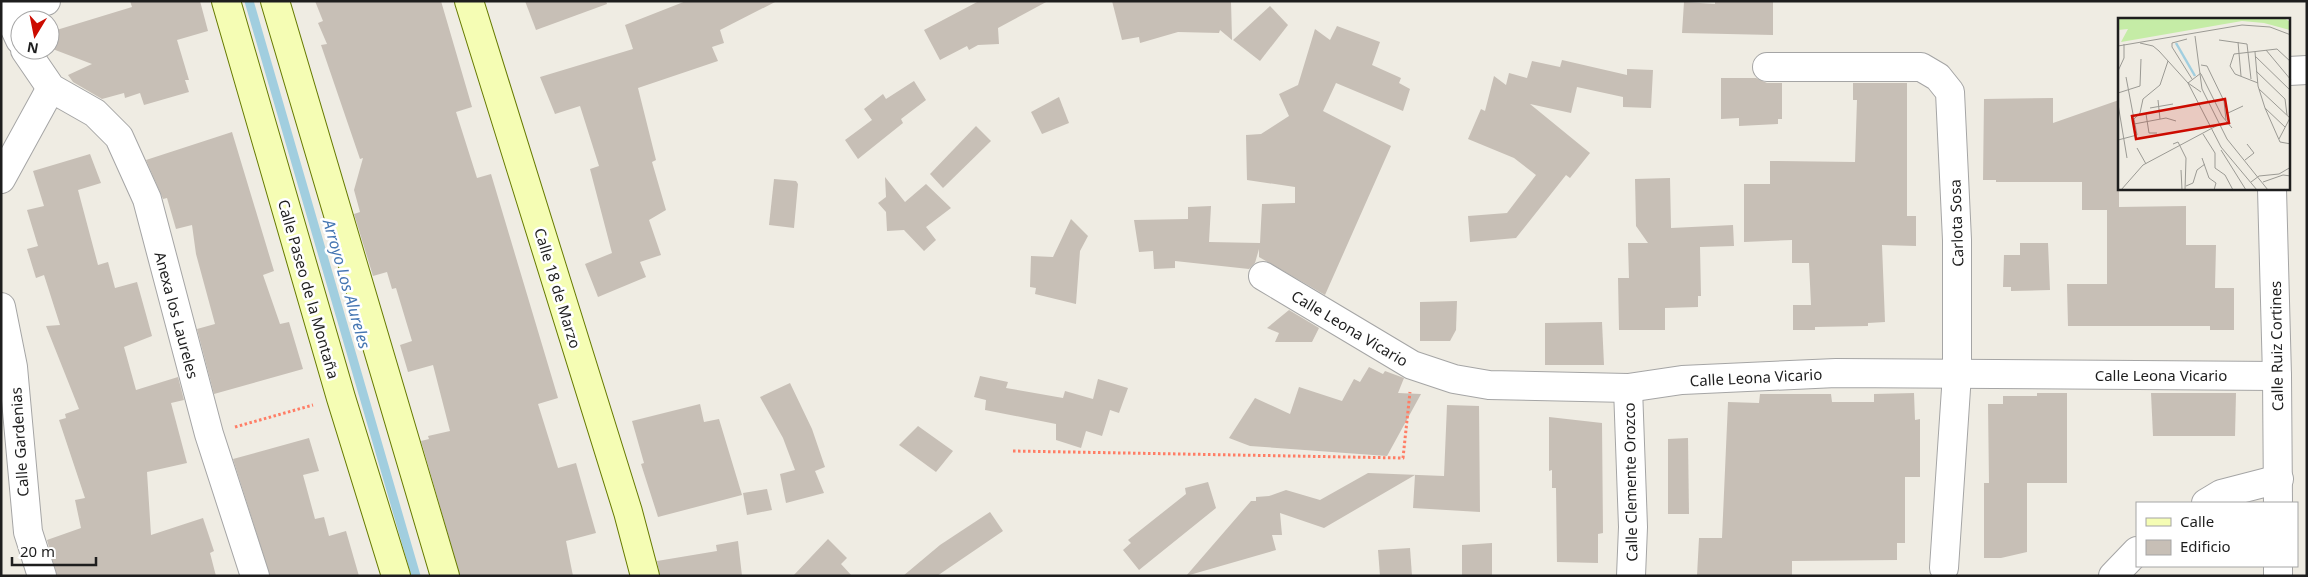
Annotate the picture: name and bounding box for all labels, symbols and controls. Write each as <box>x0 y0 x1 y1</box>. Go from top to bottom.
north arrow <box>10 10 60 60</box>
inset map <box>2118 18 2290 190</box>
text: N <box>25 38 40 59</box>
street label: Carlota Sosa <box>1944 179 1968 267</box>
street label: Calle Paseo de la Montaña <box>274 197 344 381</box>
water label: Arroyo Los Alureles <box>318 216 376 351</box>
street label: Calle 18 de Marzo <box>530 225 586 351</box>
street label: Anexa los Laureles <box>150 249 204 381</box>
street label: Calle Ruiz Cortines <box>2265 281 2287 411</box>
street label: Calle Leona Vicario <box>1288 285 1412 371</box>
street label: Calle Leona Vicario <box>1689 364 1823 390</box>
street label: Calle Leona Vicario <box>2095 365 2227 385</box>
street label: Calle Gardenias <box>5 387 33 497</box>
street label: Calle Clemente Orozco <box>1619 402 1641 562</box>
legend <box>2136 502 2298 567</box>
text: Calle <box>2180 511 2214 531</box>
scale bar <box>12 534 96 566</box>
text: Edificio <box>2180 536 2231 556</box>
text: 20 m <box>20 541 55 561</box>

